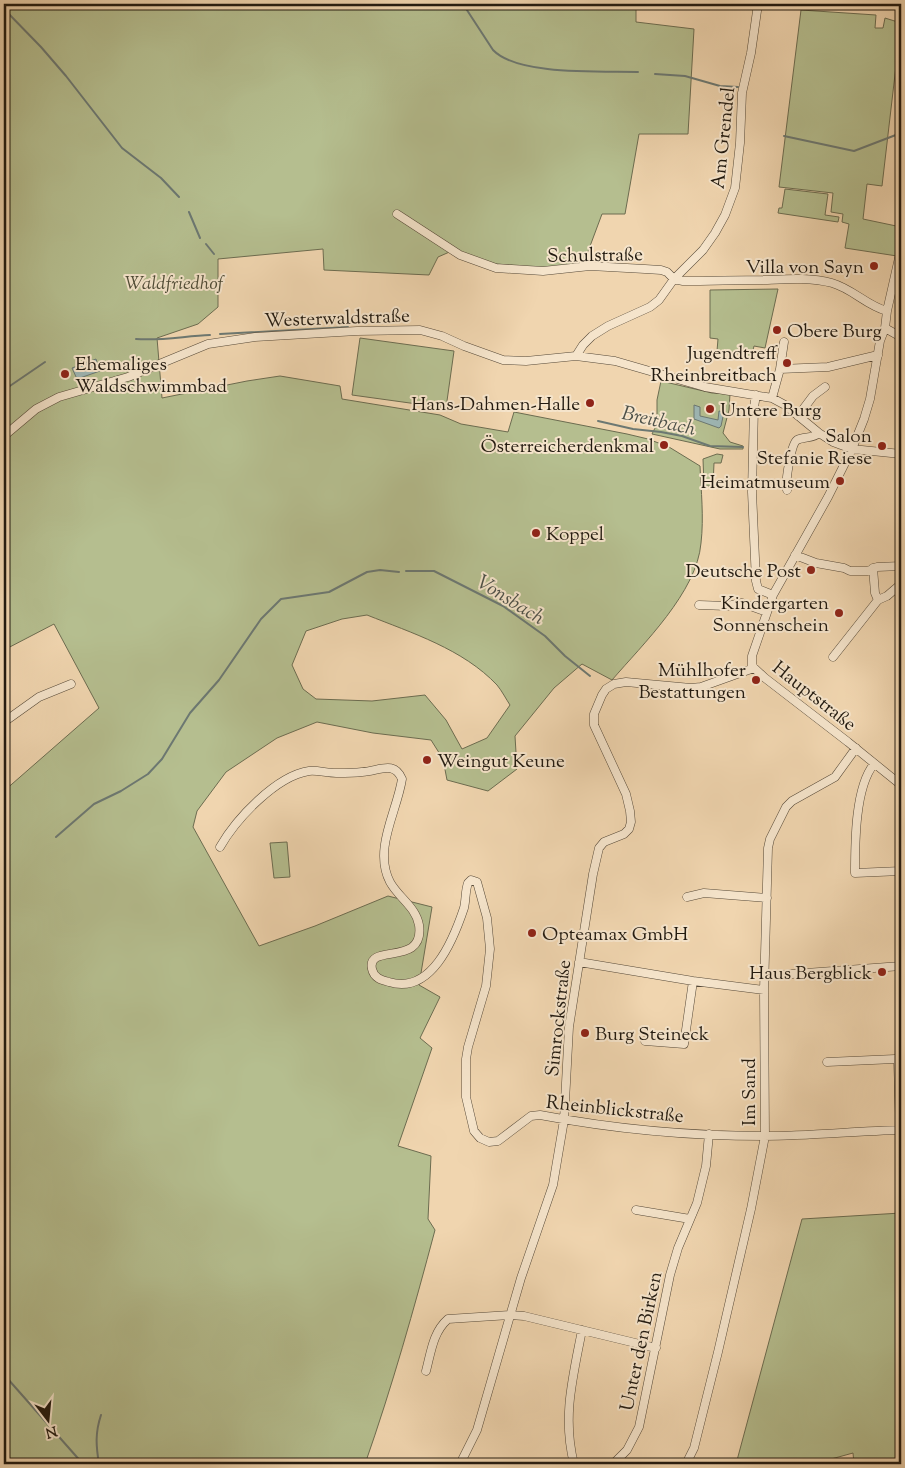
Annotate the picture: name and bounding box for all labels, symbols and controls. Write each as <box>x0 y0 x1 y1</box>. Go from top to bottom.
street label: Am Grendel <box>706 86 743 191</box>
street label: Schulstraße <box>547 242 643 271</box>
place label: Villa von Sayn <box>745 255 864 282</box>
marker: Villa von Sayn <box>868 260 880 272</box>
park label: Waldfriedhof <box>125 271 226 298</box>
street label: Westerwaldstraße <box>264 303 410 336</box>
place label: Obere Burg <box>787 319 882 346</box>
marker: Obere Burg <box>771 324 783 336</box>
place label: Jugendtreff Rheinbreitbach <box>651 341 778 390</box>
place label: Ehemaliges Waldschwimmbad <box>75 352 227 401</box>
marker: Jugendtreff Rheinbreitbach <box>781 357 793 369</box>
marker: Ehemaliges Waldschwimmbad <box>59 368 71 380</box>
place label: Hans-Dahmen-Halle <box>411 392 580 419</box>
marker: Hans-Dahmen-Halle <box>584 397 596 409</box>
place label: Untere Burg <box>720 398 821 425</box>
water label: Breitbach <box>619 400 698 445</box>
marker: Untere Burg <box>704 403 716 415</box>
place label: Salon Stefanie Riese <box>756 424 872 473</box>
place label: Österreicherdenkmal <box>480 434 654 461</box>
marker: Österreicherdenkmal <box>658 439 670 451</box>
marker: Salon Stefanie Riese <box>876 440 888 452</box>
place label: Heimatmuseum <box>700 470 830 497</box>
marker: Heimatmuseum <box>834 475 846 487</box>
place label: Koppel <box>546 522 604 549</box>
marker: Koppel <box>530 527 542 539</box>
place label: Deutsche Post <box>686 559 801 586</box>
marker: Deutsche Post <box>805 564 817 576</box>
water label: Vonsbach <box>470 569 550 634</box>
place label: Kindergarten Sonnenschein <box>713 591 829 640</box>
marker: Kindergarten Sonnenschein <box>833 607 845 619</box>
street label: Hauptstraße <box>766 656 861 739</box>
place label: Mühlhofer Bestattungen <box>638 658 746 707</box>
marker: Mühlhofer Bestattungen <box>750 674 762 686</box>
place label: Weingut Keune <box>437 749 565 776</box>
marker: Weingut Keune <box>421 754 433 766</box>
place label: Opteamax GmbH <box>542 922 688 949</box>
marker: Opteamax GmbH <box>526 927 538 939</box>
street label: Simrockstraße <box>540 958 579 1078</box>
place label: Haus Bergblick <box>749 961 873 988</box>
marker: Haus Bergblick <box>876 966 888 978</box>
place label: Burg Steineck <box>595 1022 710 1049</box>
marker: Burg Steineck <box>579 1027 591 1039</box>
street label: Im Sand <box>737 1058 764 1126</box>
street label: Rheinblickstraße <box>545 1090 685 1131</box>
street label: Unter den Birken <box>614 1269 670 1414</box>
north arrow <box>22 1396 72 1446</box>
text: N <box>43 1419 59 1442</box>

